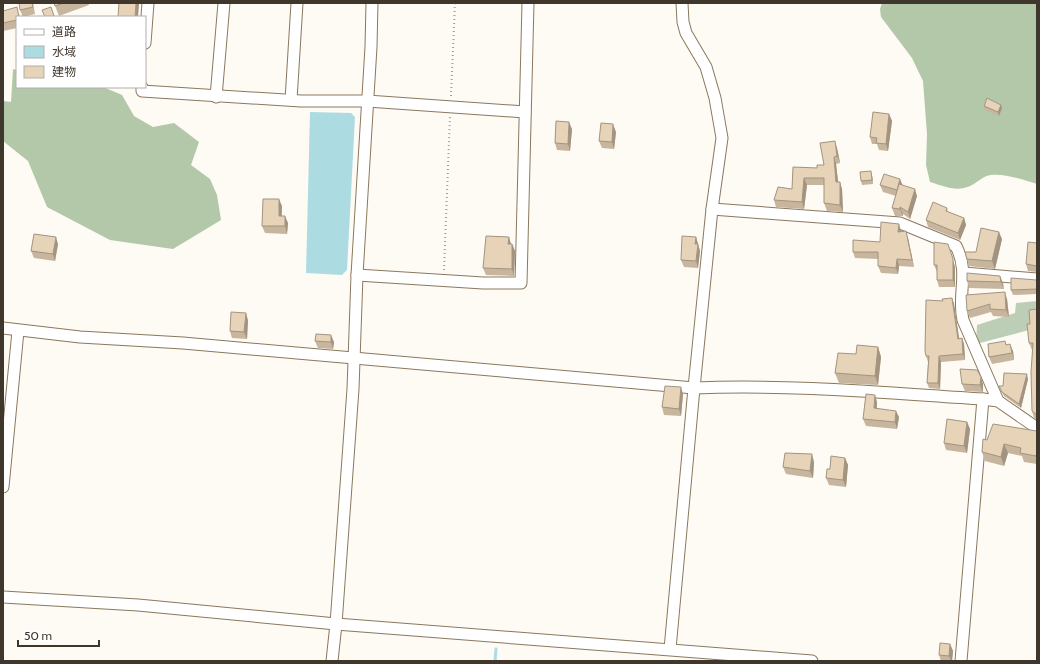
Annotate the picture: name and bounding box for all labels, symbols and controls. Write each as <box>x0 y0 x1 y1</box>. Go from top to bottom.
legend <box>16 16 146 88</box>
text: 道路 <box>52 24 76 39</box>
text: 水域 <box>52 44 76 59</box>
text: 建物 <box>52 64 76 79</box>
scale bar <box>18 622 99 648</box>
text: 50 m <box>24 628 52 643</box>

